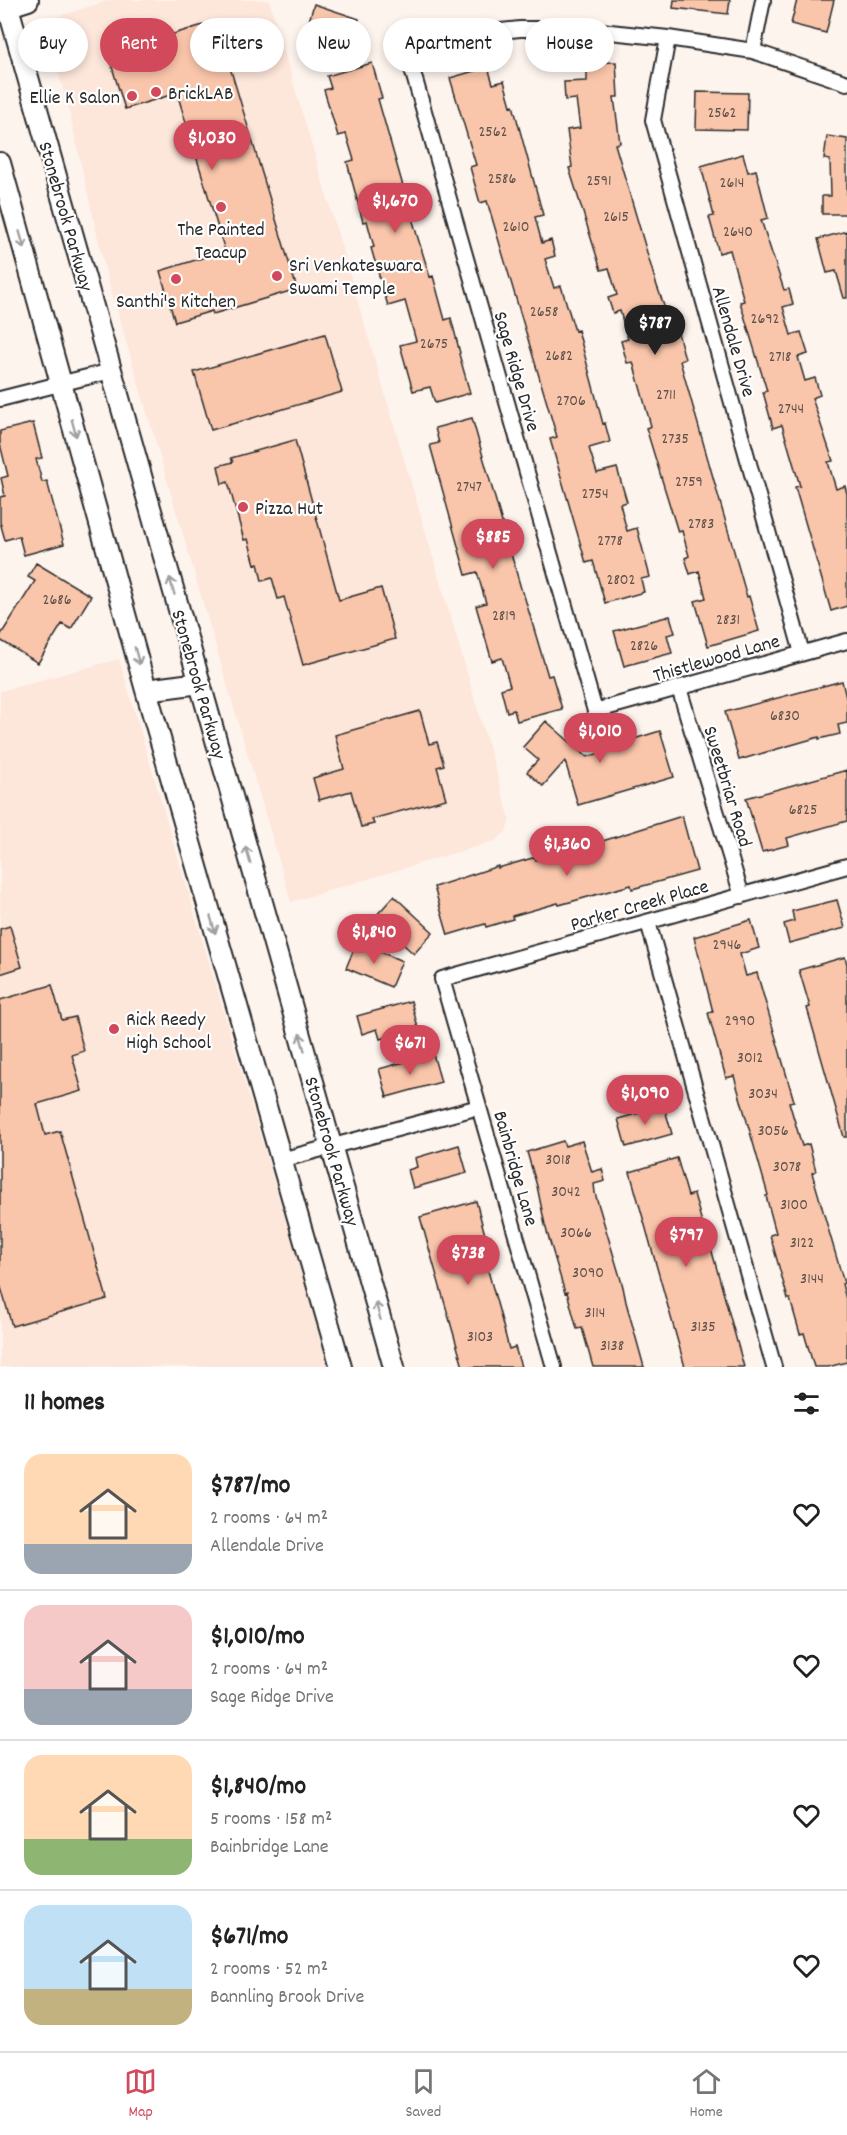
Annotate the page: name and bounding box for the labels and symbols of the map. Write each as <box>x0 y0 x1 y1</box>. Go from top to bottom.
place label: BrickLAB <box>168 81 233 109</box>
place label: Ellie K Salon <box>29 85 120 113</box>
marker: BrickLAB <box>149 85 163 99</box>
marker: Ellie K Salon <box>125 89 139 103</box>
house number: 2562 <box>707 102 737 125</box>
pin: $1,030 <box>163 120 261 171</box>
house number: 2562 <box>478 121 508 144</box>
street label: Stonebrook Parkway <box>29 139 99 296</box>
house number: 2586 <box>488 168 516 191</box>
house number: 2591 <box>586 170 612 193</box>
house number: 2614 <box>720 172 744 195</box>
pin: $1,670 <box>346 183 444 234</box>
marker: The Painted Teacup <box>214 200 228 214</box>
house number: 2615 <box>603 206 629 229</box>
house number: 2610 <box>502 216 530 239</box>
place label: The Painted Teacup <box>177 217 265 268</box>
house number: 2640 <box>723 221 753 244</box>
one-way arrow <box>17 230 28 249</box>
place label: Sri Venkateswara Swami Temple <box>289 253 423 304</box>
marker: Sri Venkateswara Swami Temple <box>270 269 284 283</box>
marker: Santhi's Kitchen <box>169 272 183 286</box>
street label: Allendale Drive <box>703 283 761 401</box>
place label: Santhi's Kitchen <box>116 289 236 317</box>
house number: 2658 <box>530 301 558 324</box>
pin: $787 <box>619 305 691 356</box>
street label: Sage Ridge Drive <box>485 308 546 435</box>
house number: 2692 <box>750 308 780 331</box>
house number: 2675 <box>420 333 448 356</box>
house number: 2682 <box>545 345 573 368</box>
house number: 2718 <box>768 346 792 369</box>
house number: 2711 <box>656 384 676 407</box>
house number: 2706 <box>556 390 586 413</box>
house number: 2744 <box>778 398 804 421</box>
one-way arrow <box>69 418 81 437</box>
house number: 2735 <box>661 428 689 451</box>
house number: 2759 <box>675 471 703 494</box>
house number: 2747 <box>456 476 482 499</box>
house number: 2754 <box>581 483 609 506</box>
place label: Pizza Hut <box>255 496 323 524</box>
marker: Pizza Hut <box>236 500 250 514</box>
house number: 2783 <box>688 513 714 536</box>
pin: $885 <box>457 519 529 570</box>
house number: 2778 <box>597 530 623 553</box>
house number: 2802 <box>606 569 636 592</box>
one-way arrow <box>166 577 177 596</box>
house number: 2686 <box>42 589 72 612</box>
house number: 2819 <box>492 605 516 628</box>
street label: Stonebrook Parkway <box>162 607 232 764</box>
house number: 2831 <box>716 609 740 632</box>
street label: Thistlewood Lane <box>650 628 784 691</box>
house number: 2826 <box>630 635 658 658</box>
one-way arrow <box>131 646 143 665</box>
house number: 6830 <box>770 705 800 728</box>
pin: $1,010 <box>551 713 649 764</box>
street label: Sweetbriar Road <box>694 723 758 851</box>
house number: 6825 <box>789 799 817 822</box>
pin: $1,360 <box>518 826 616 877</box>
one-way arrow <box>242 846 253 865</box>
street label: Parker Creek Place <box>567 874 712 940</box>
pin: $1,840 <box>325 914 423 965</box>
one-way arrow <box>208 915 219 934</box>
house number: 2946 <box>713 934 742 957</box>
place label: Rick Reedy High School <box>126 1007 211 1058</box>
house number: 2990 <box>725 1010 755 1033</box>
marker: Rick Reedy High School <box>107 1022 121 1036</box>
pin: $671 <box>374 1025 446 1076</box>
one-way arrow <box>296 1033 307 1052</box>
house number: 3012 <box>737 1047 763 1070</box>
street label: Stonebrook Parkway <box>295 1074 365 1231</box>
pin: $1,090 <box>596 1075 694 1126</box>
house number: 3034 <box>748 1083 778 1106</box>
street label: Bainbridge Lane <box>484 1108 544 1230</box>
house number: 3056 <box>757 1120 789 1143</box>
house number: 3018 <box>545 1149 571 1172</box>
house number: 3078 <box>773 1156 801 1179</box>
house number: 3042 <box>551 1181 581 1204</box>
house number: 3100 <box>780 1194 808 1217</box>
pin: $797 <box>650 1217 722 1268</box>
house number: 3066 <box>560 1222 592 1245</box>
house number: 3122 <box>790 1232 814 1255</box>
pin: $738 <box>432 1235 504 1286</box>
house number: 3090 <box>572 1262 604 1285</box>
house number: 3144 <box>800 1268 824 1291</box>
one-way arrow <box>372 1302 383 1321</box>
house number: 3114 <box>585 1302 605 1325</box>
house number: 3135 <box>690 1316 716 1339</box>
house number: 3103 <box>467 1326 493 1349</box>
house number: 3138 <box>600 1335 624 1358</box>

